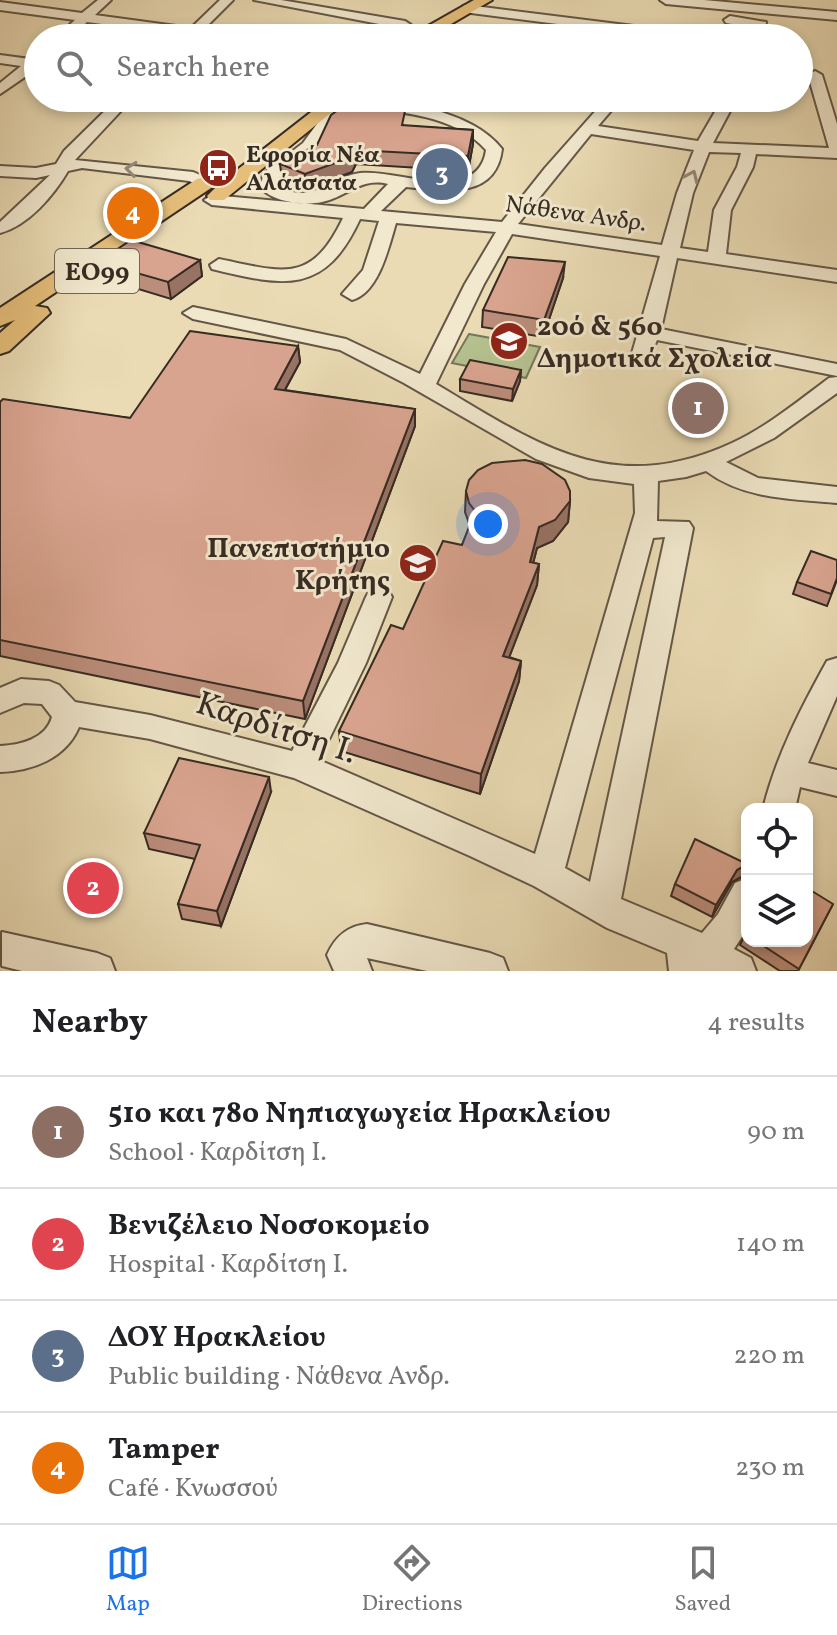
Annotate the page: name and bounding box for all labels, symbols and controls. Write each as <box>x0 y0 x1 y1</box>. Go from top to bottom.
search box <box>24 24 813 112</box>
icon: search <box>52 46 96 90</box>
text: Search here <box>116 47 270 89</box>
place label: Εφορία Νέα Αλάτσατα <box>246 139 380 201</box>
pin: 3 <box>416 144 468 204</box>
bus stop icon: Εφορία Νέα Αλάτσατα <box>197 147 239 189</box>
one-way arrow <box>124 161 138 178</box>
one-way arrow <box>682 170 698 184</box>
pin: 4 <box>107 183 159 243</box>
street label: Νάθενα Ανδρ. <box>503 188 649 242</box>
road number: ΕΟ99 <box>55 249 139 293</box>
place label: 20ό & 56ο Δημοτικά Σχολεία <box>537 308 772 379</box>
school or university icon: 20ό & 56ο Δημοτικά Σχολεία <box>488 320 530 362</box>
pin: 1 <box>672 378 724 438</box>
your location <box>468 504 508 544</box>
place label: Πανεπιστήμιο Κρήτης <box>207 530 390 601</box>
school or university icon: Πανεπιστήμιο Κρήτης <box>397 542 439 584</box>
street label: Καρδίτση Ι. <box>190 681 362 777</box>
map controls <box>741 803 813 947</box>
button: locate <box>741 803 813 875</box>
pin: 2 <box>67 858 119 918</box>
button: layers <box>741 875 813 947</box>
text: Nearby <box>32 1000 148 1047</box>
text: 4 results <box>707 1005 805 1041</box>
text: 51ο και 78ο Νηπιαγωγεία Ηρακλείου <box>108 1093 611 1135</box>
text: 1 <box>53 1114 63 1150</box>
text: 90 m <box>747 1114 805 1150</box>
text: School · Καρδίτση Ι. <box>108 1135 327 1171</box>
text: Βενιζέλειο Νοσοκομείο <box>108 1205 430 1247</box>
text: 2 <box>51 1226 65 1262</box>
text: 140 m <box>736 1226 805 1262</box>
text: Hospital · Καρδίτση Ι. <box>108 1247 348 1283</box>
text: ΔΟΥ Ηρακλείου <box>108 1317 326 1359</box>
text: 3 <box>51 1338 65 1374</box>
text: 220 m <box>733 1338 805 1374</box>
text: Public building · Νάθενα Ανδρ. <box>108 1359 450 1395</box>
text: Tamper <box>108 1429 219 1471</box>
text: 4 <box>50 1450 66 1486</box>
text: 230 m <box>735 1450 805 1486</box>
text: Café · Κνωσσού <box>108 1471 278 1507</box>
tab: Map <box>106 1541 150 1620</box>
tab: Directions <box>362 1541 463 1620</box>
tab: Saved <box>674 1541 731 1620</box>

